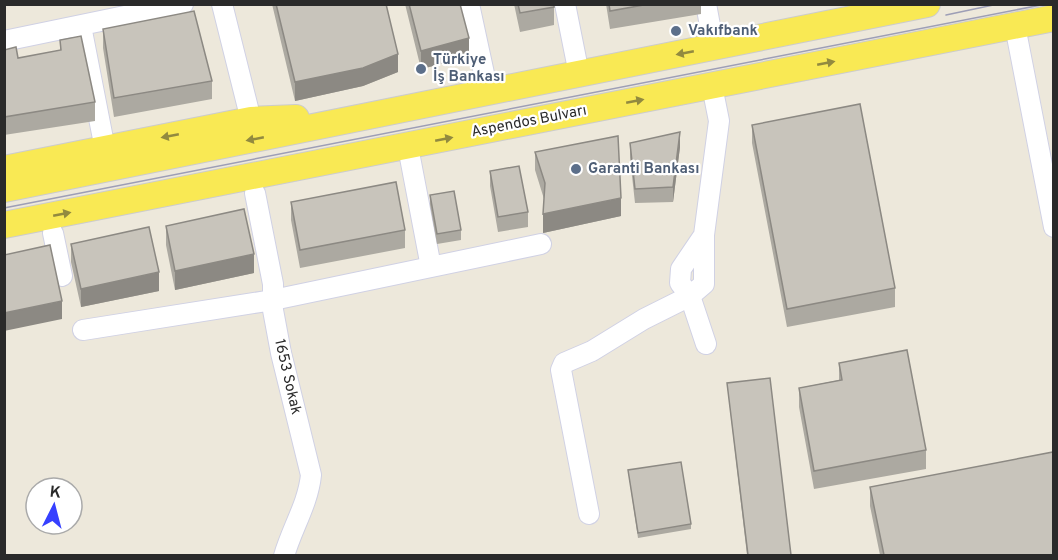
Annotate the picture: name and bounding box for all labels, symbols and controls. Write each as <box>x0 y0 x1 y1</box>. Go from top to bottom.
place label: Vakıfbank <box>688 22 758 41</box>
marker: Vakıfbank <box>669 24 683 38</box>
one-way arrow <box>675 49 694 58</box>
place label: Türkiye İş Bankası <box>433 51 505 87</box>
one-way arrow <box>817 58 836 67</box>
marker: Türkiye İş Bankası <box>414 62 428 76</box>
one-way arrow <box>626 96 645 105</box>
street label: Aspendos Bulvarı <box>470 101 588 143</box>
one-way arrow <box>160 132 179 141</box>
one-way arrow <box>435 134 454 143</box>
one-way arrow <box>245 135 264 144</box>
place label: Garanti Bankası <box>588 160 699 179</box>
marker: Garanti Bankası <box>569 162 583 176</box>
one-way arrow <box>53 209 72 218</box>
street label: 1653 Sokak <box>269 337 305 417</box>
north arrow <box>24 476 84 536</box>
text: K <box>49 483 62 504</box>

